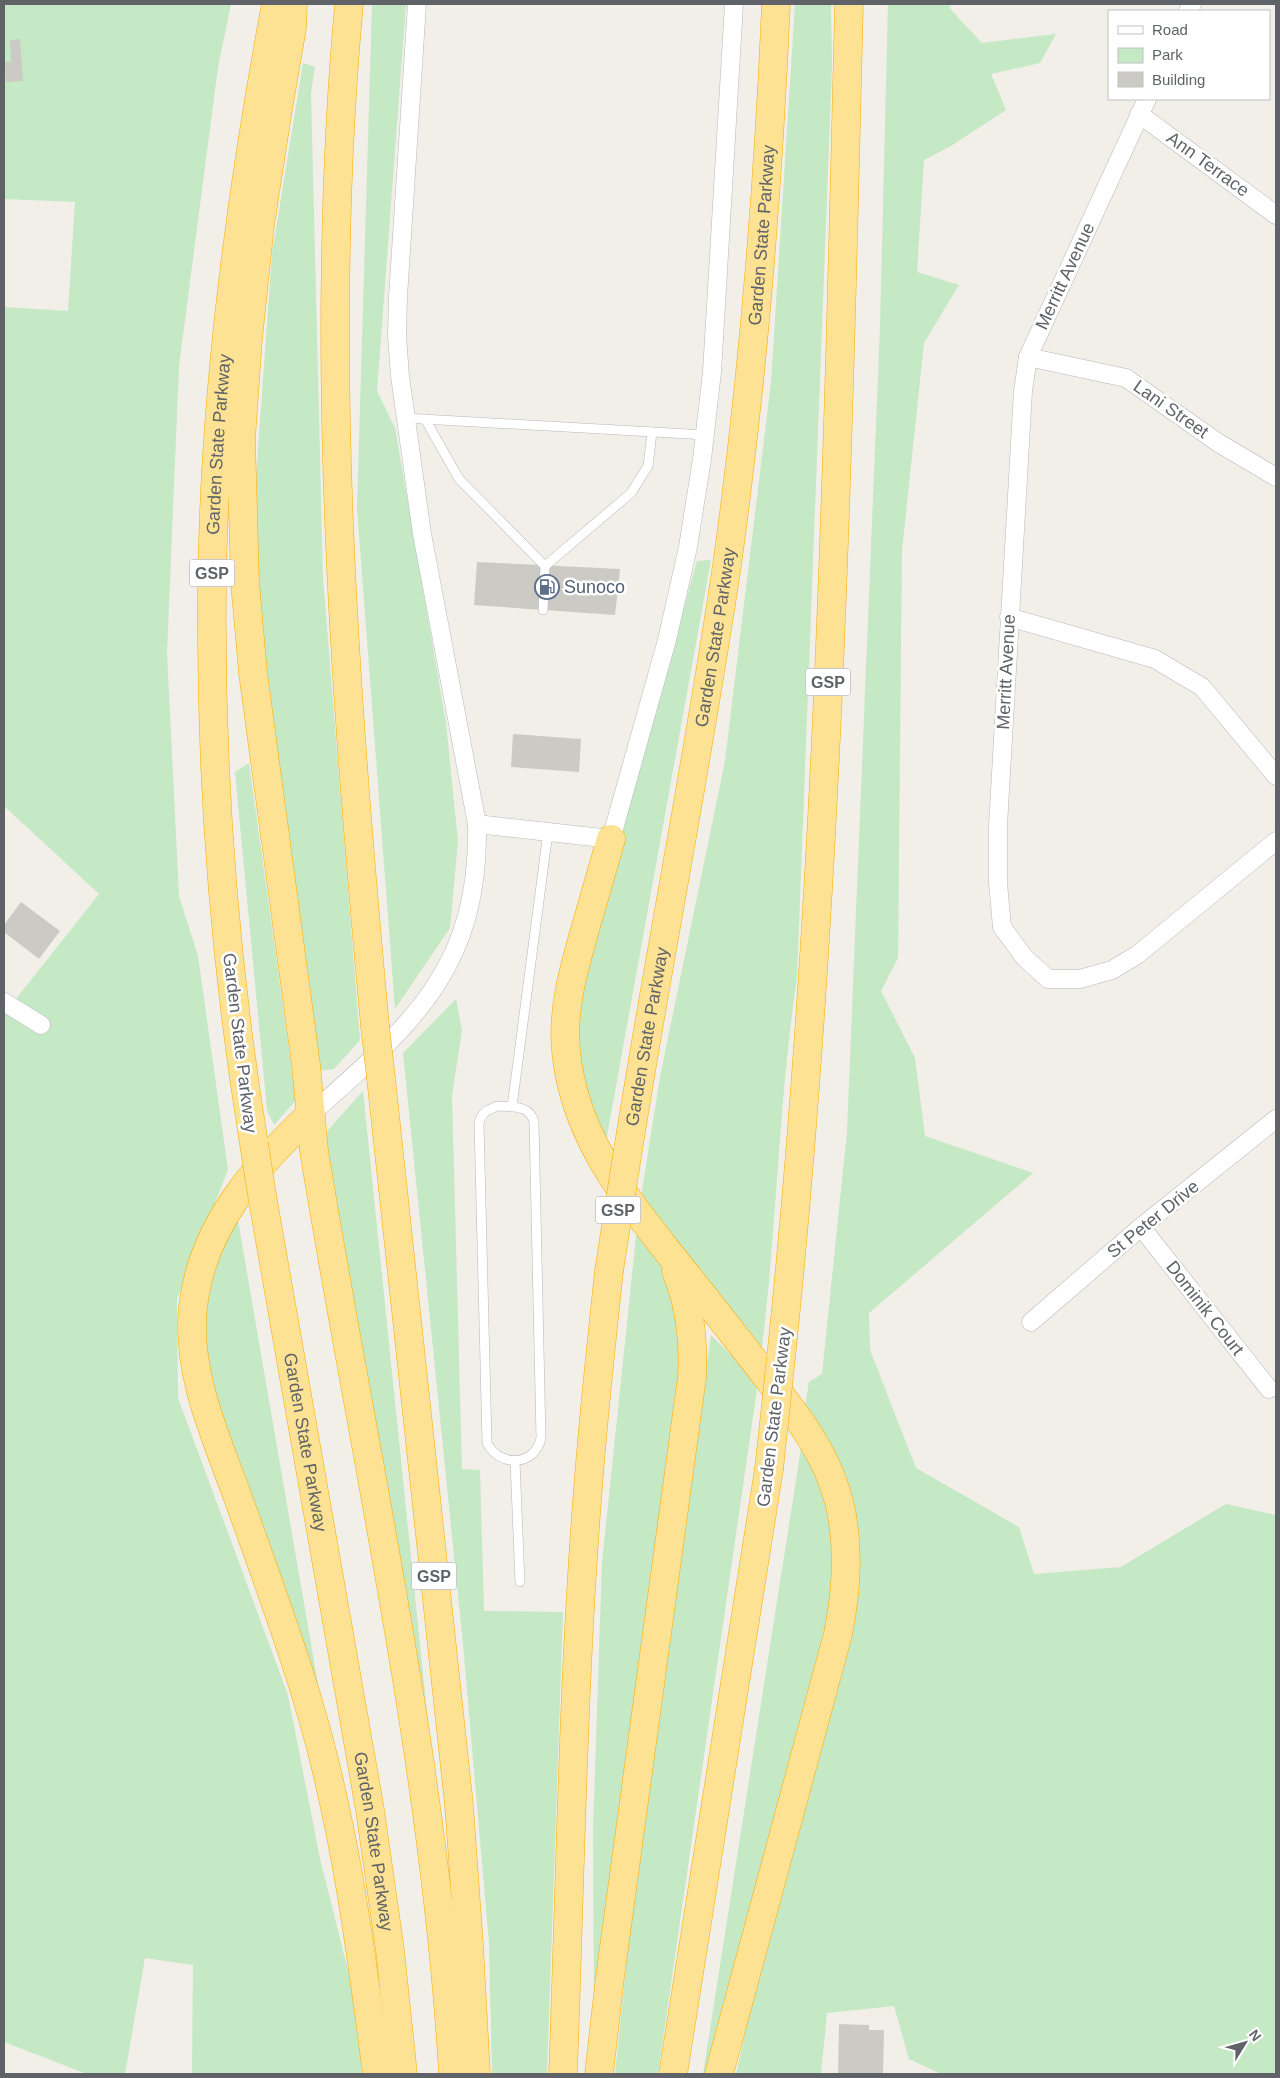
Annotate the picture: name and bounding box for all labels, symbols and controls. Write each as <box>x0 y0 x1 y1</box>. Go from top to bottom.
legend <box>1108 10 1270 100</box>
text: Road <box>1152 21 1188 38</box>
text: Park <box>1152 46 1183 63</box>
text: Building <box>1152 71 1205 88</box>
street label: Ann Terrace <box>1163 127 1253 201</box>
street label: Garden State Parkway <box>745 144 779 326</box>
street label: Merritt Avenue <box>1031 219 1099 333</box>
street label: Garden State Parkway <box>203 353 235 535</box>
street label: Lani Street <box>1130 376 1212 442</box>
street label: Garden State Parkway <box>691 547 739 729</box>
road number: GSP <box>190 560 234 586</box>
fuel station icon: Sunoco <box>534 574 560 600</box>
place label: Sunoco <box>564 577 625 597</box>
street label: Merritt Avenue <box>993 614 1019 730</box>
road number: GSP <box>806 669 850 696</box>
street label: Garden State Parkway <box>622 946 672 1128</box>
street label: Garden State Parkway <box>219 952 261 1134</box>
street label: St Peter Drive <box>1103 1176 1203 1262</box>
road number: GSP <box>596 1196 640 1224</box>
street label: Dominik Court <box>1162 1257 1248 1359</box>
street label: Garden State Parkway <box>753 1326 795 1508</box>
street label: Garden State Parkway <box>280 1351 331 1533</box>
road number: GSP <box>412 1562 456 1590</box>
street label: Garden State Parkway <box>350 1750 397 1932</box>
north arrow <box>1220 2018 1270 2068</box>
text: N <box>1246 2026 1265 2044</box>

